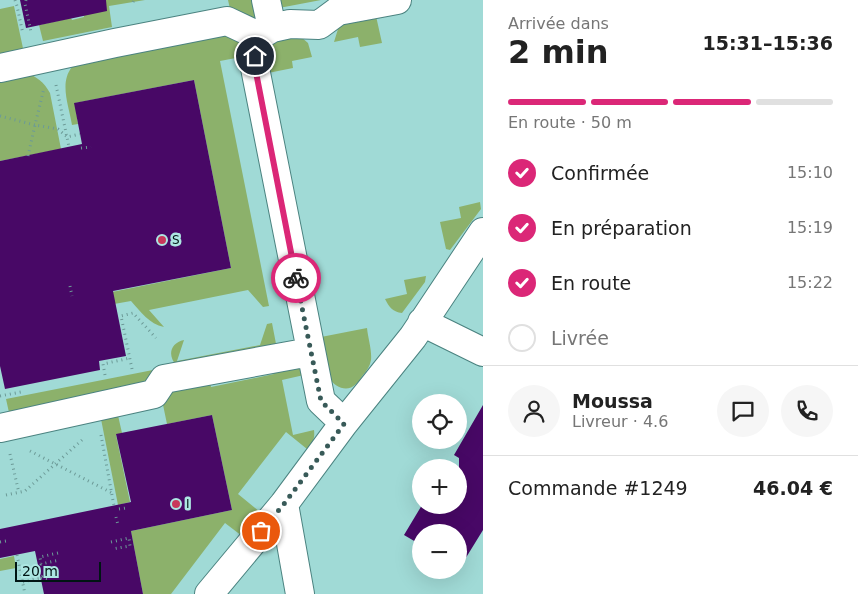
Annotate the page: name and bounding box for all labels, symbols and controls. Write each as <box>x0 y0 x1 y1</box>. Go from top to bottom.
text: Arrivée dans <box>508 14 609 33</box>
text: 15:31–15:36 <box>703 32 833 54</box>
text: 2 min <box>508 33 609 71</box>
pin <box>234 35 276 77</box>
icon: home <box>241 42 269 70</box>
text: En route · 50 m <box>508 113 632 132</box>
icon: check <box>508 159 536 187</box>
text: Confirmée <box>551 162 649 184</box>
text: 15:10 <box>787 163 833 182</box>
icon: check <box>508 214 536 242</box>
text: En préparation <box>551 217 692 239</box>
text: 15:19 <box>787 218 833 237</box>
place label: S <box>172 233 180 247</box>
marker: S <box>156 234 168 246</box>
courier <box>271 253 321 303</box>
icon: bike <box>282 264 310 292</box>
icon: check <box>508 269 536 297</box>
text: En route <box>551 272 631 294</box>
text: 15:22 <box>787 273 833 292</box>
text: Livrée <box>551 327 609 349</box>
button: person <box>508 385 560 437</box>
button: chat <box>717 385 769 437</box>
button: phone <box>781 385 833 437</box>
text: Moussa <box>572 390 653 412</box>
map controls <box>412 394 467 579</box>
button: locate <box>412 394 467 449</box>
text: Livreur · 4.6 <box>572 412 668 431</box>
button: + <box>412 459 467 514</box>
text: Commande #1249 <box>508 477 688 499</box>
text: 46.04 € <box>753 477 833 499</box>
place label: I <box>186 497 190 511</box>
marker: I <box>170 498 182 510</box>
pin <box>240 510 282 552</box>
icon: bag <box>247 517 275 545</box>
button: − <box>412 524 467 579</box>
scale bar <box>15 559 101 582</box>
text: 20 m <box>22 563 58 579</box>

